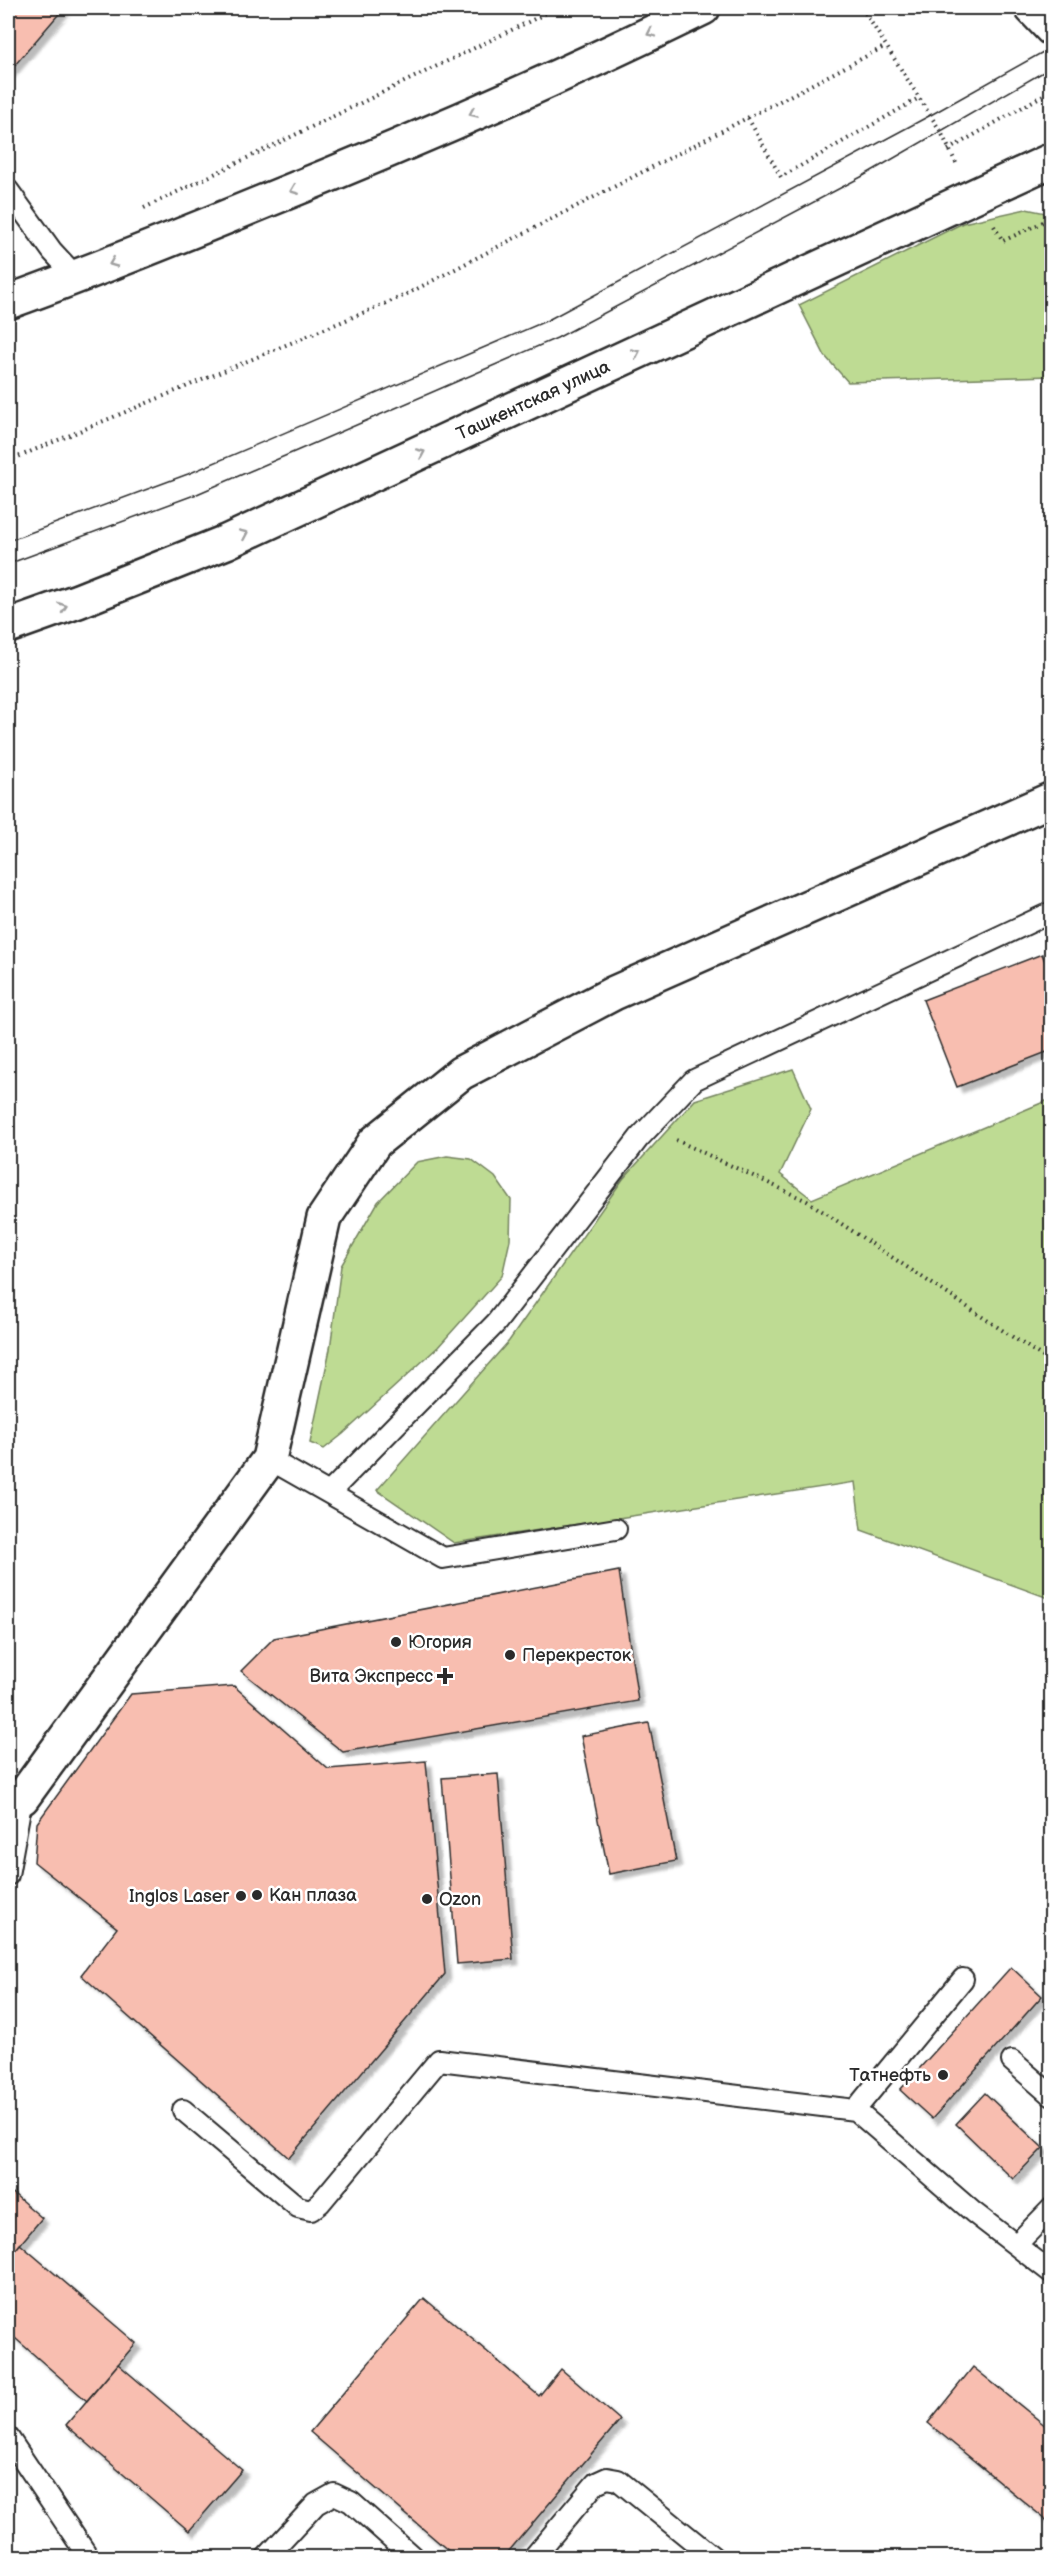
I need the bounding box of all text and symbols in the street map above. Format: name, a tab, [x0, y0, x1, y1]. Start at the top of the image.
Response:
one-way arrow	[646, 26, 657, 38]
one-way arrow	[468, 106, 479, 118]
one-way arrow	[289, 183, 300, 195]
one-way arrow	[108, 256, 119, 268]
one-way arrow	[630, 349, 641, 361]
street label: Ташкентская улица	[453, 356, 614, 445]
one-way arrow	[415, 448, 426, 460]
one-way arrow	[237, 529, 248, 541]
one-way arrow	[57, 601, 68, 614]
place label: Югория	[408, 1632, 472, 1653]
marker: Югория	[389, 1635, 403, 1649]
place label: Перекресток	[522, 1645, 632, 1666]
marker: Перекресток	[503, 1648, 517, 1662]
place label: Вита Экспресс	[309, 1666, 433, 1687]
marker: Вита Экспресс	[438, 1669, 452, 1683]
place label: Кан плаза	[269, 1885, 357, 1906]
place label: Inglos Laser	[129, 1886, 229, 1907]
marker: Кан плаза	[250, 1888, 264, 1902]
marker: Inglos Laser	[234, 1889, 248, 1903]
place label: Ozon	[439, 1889, 481, 1910]
marker: Ozon	[420, 1892, 434, 1906]
place label: Татнефть	[849, 2065, 931, 2086]
marker: Татнефть	[936, 2068, 950, 2082]

